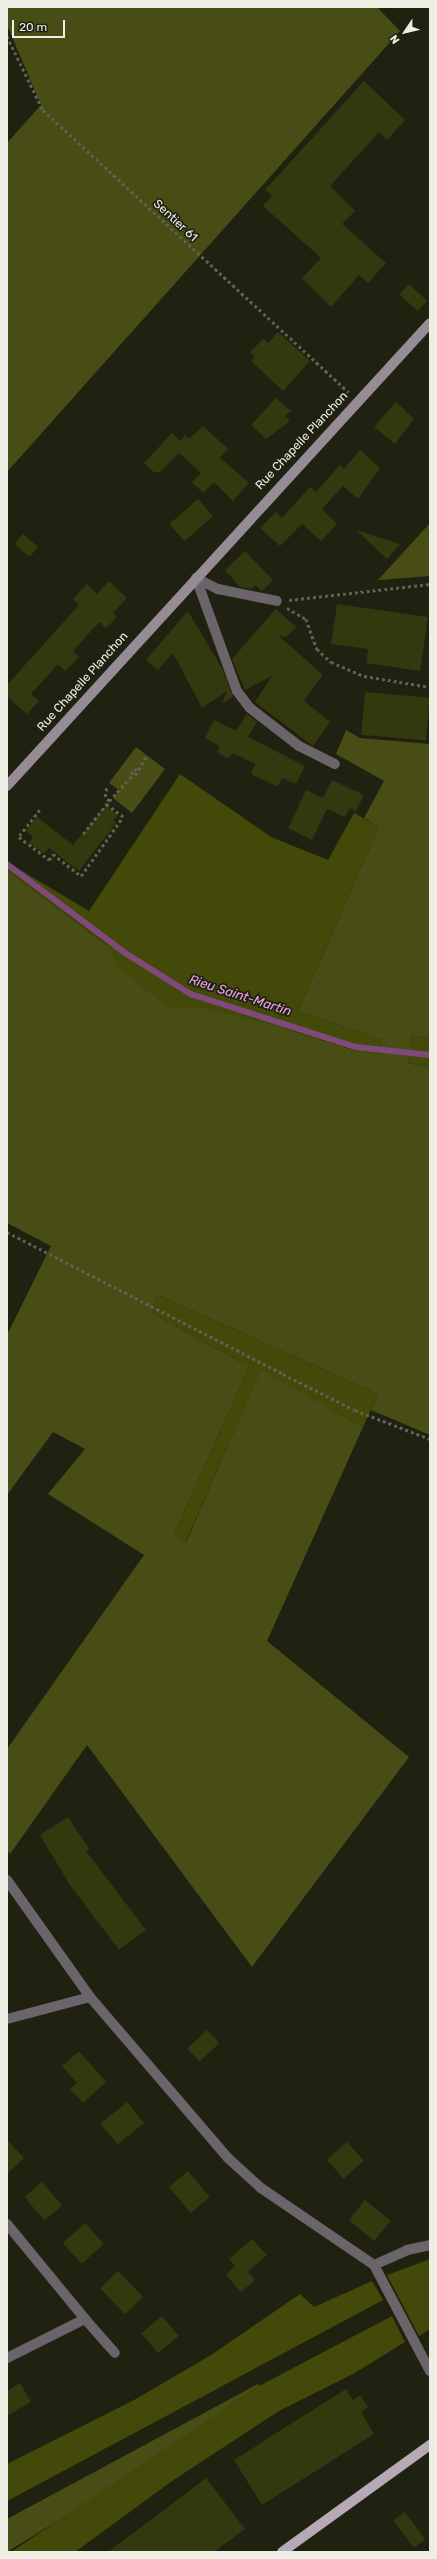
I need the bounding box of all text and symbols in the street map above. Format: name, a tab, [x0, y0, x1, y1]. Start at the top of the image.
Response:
scale bar	[14, 12, 67, 38]
north arrow	[385, 12, 425, 52]
text: 20 m	[19, 20, 47, 34]
text: N	[387, 32, 402, 46]
street label: Sentier 61	[150, 197, 200, 245]
street label: Rue Chapelle Planchon	[253, 389, 351, 493]
street label: Rue Chapelle Planchon	[35, 629, 131, 735]
water label: Rieu Saint-Martin	[187, 972, 293, 1020]

